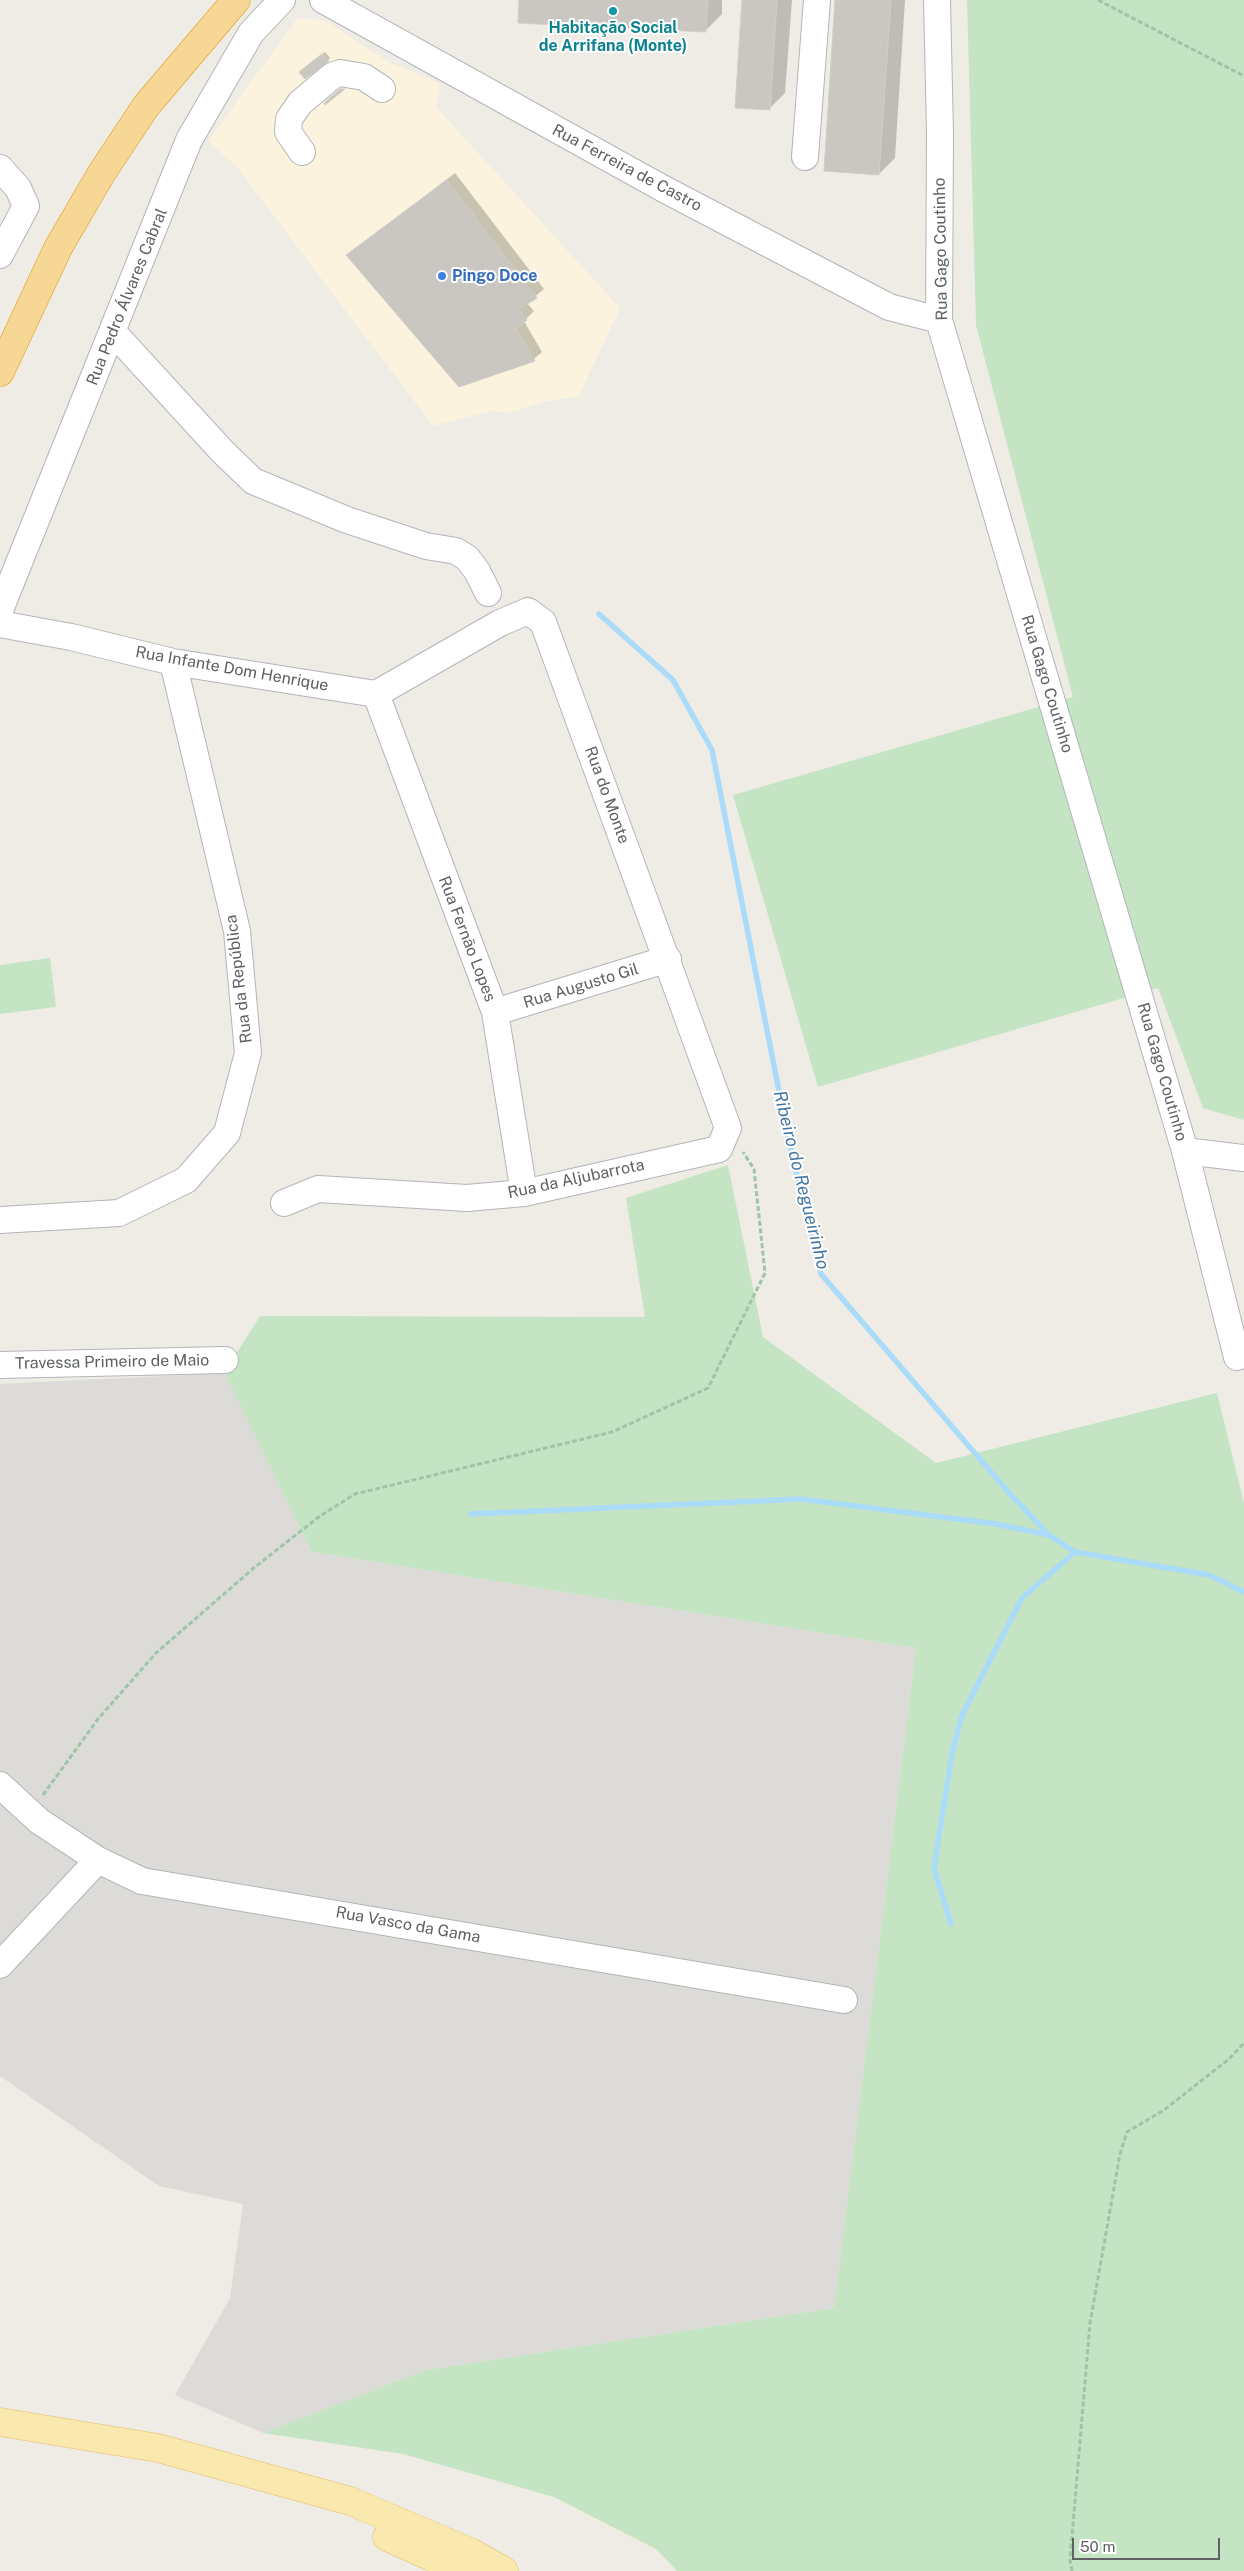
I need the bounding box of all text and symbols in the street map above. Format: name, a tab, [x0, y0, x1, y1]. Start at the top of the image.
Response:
marker: Habitação Social de Arrifana (Monte)	[607, 5, 619, 17]
place label: Habitação Social de Arrifana (Monte)	[539, 18, 687, 56]
street label: Rua Ferreira de Castro	[549, 120, 705, 216]
street label: Rua Gago Coutinho	[930, 177, 952, 321]
street label: Rua Pedro Álvares Cabral	[83, 206, 171, 388]
place label: Pingo Doce	[452, 266, 538, 286]
marker: Pingo Doce	[436, 270, 448, 282]
street label: Rua Gago Coutinho	[1017, 613, 1077, 755]
street label: Rua Infante Dom Henrique	[134, 643, 330, 695]
street label: Rua do Monte	[580, 744, 634, 846]
street label: Rua Fernão Lopes	[434, 874, 500, 1004]
street label: Rua da República	[222, 914, 256, 1044]
street label: Rua Augusto Gil	[521, 959, 641, 1013]
street label: Rua Gago Coutinho	[1133, 1001, 1191, 1143]
water label: Ribeiro do Regueirinho	[768, 1088, 834, 1272]
street label: Rua da Aljubarrota	[506, 1155, 646, 1203]
street label: Travessa Primeiro de Maio	[15, 1351, 209, 1373]
street label: Rua Vasco da Gama	[334, 1903, 482, 1947]
scale bar	[1074, 2528, 1222, 2560]
text: 50 m	[1080, 2538, 1115, 2555]

